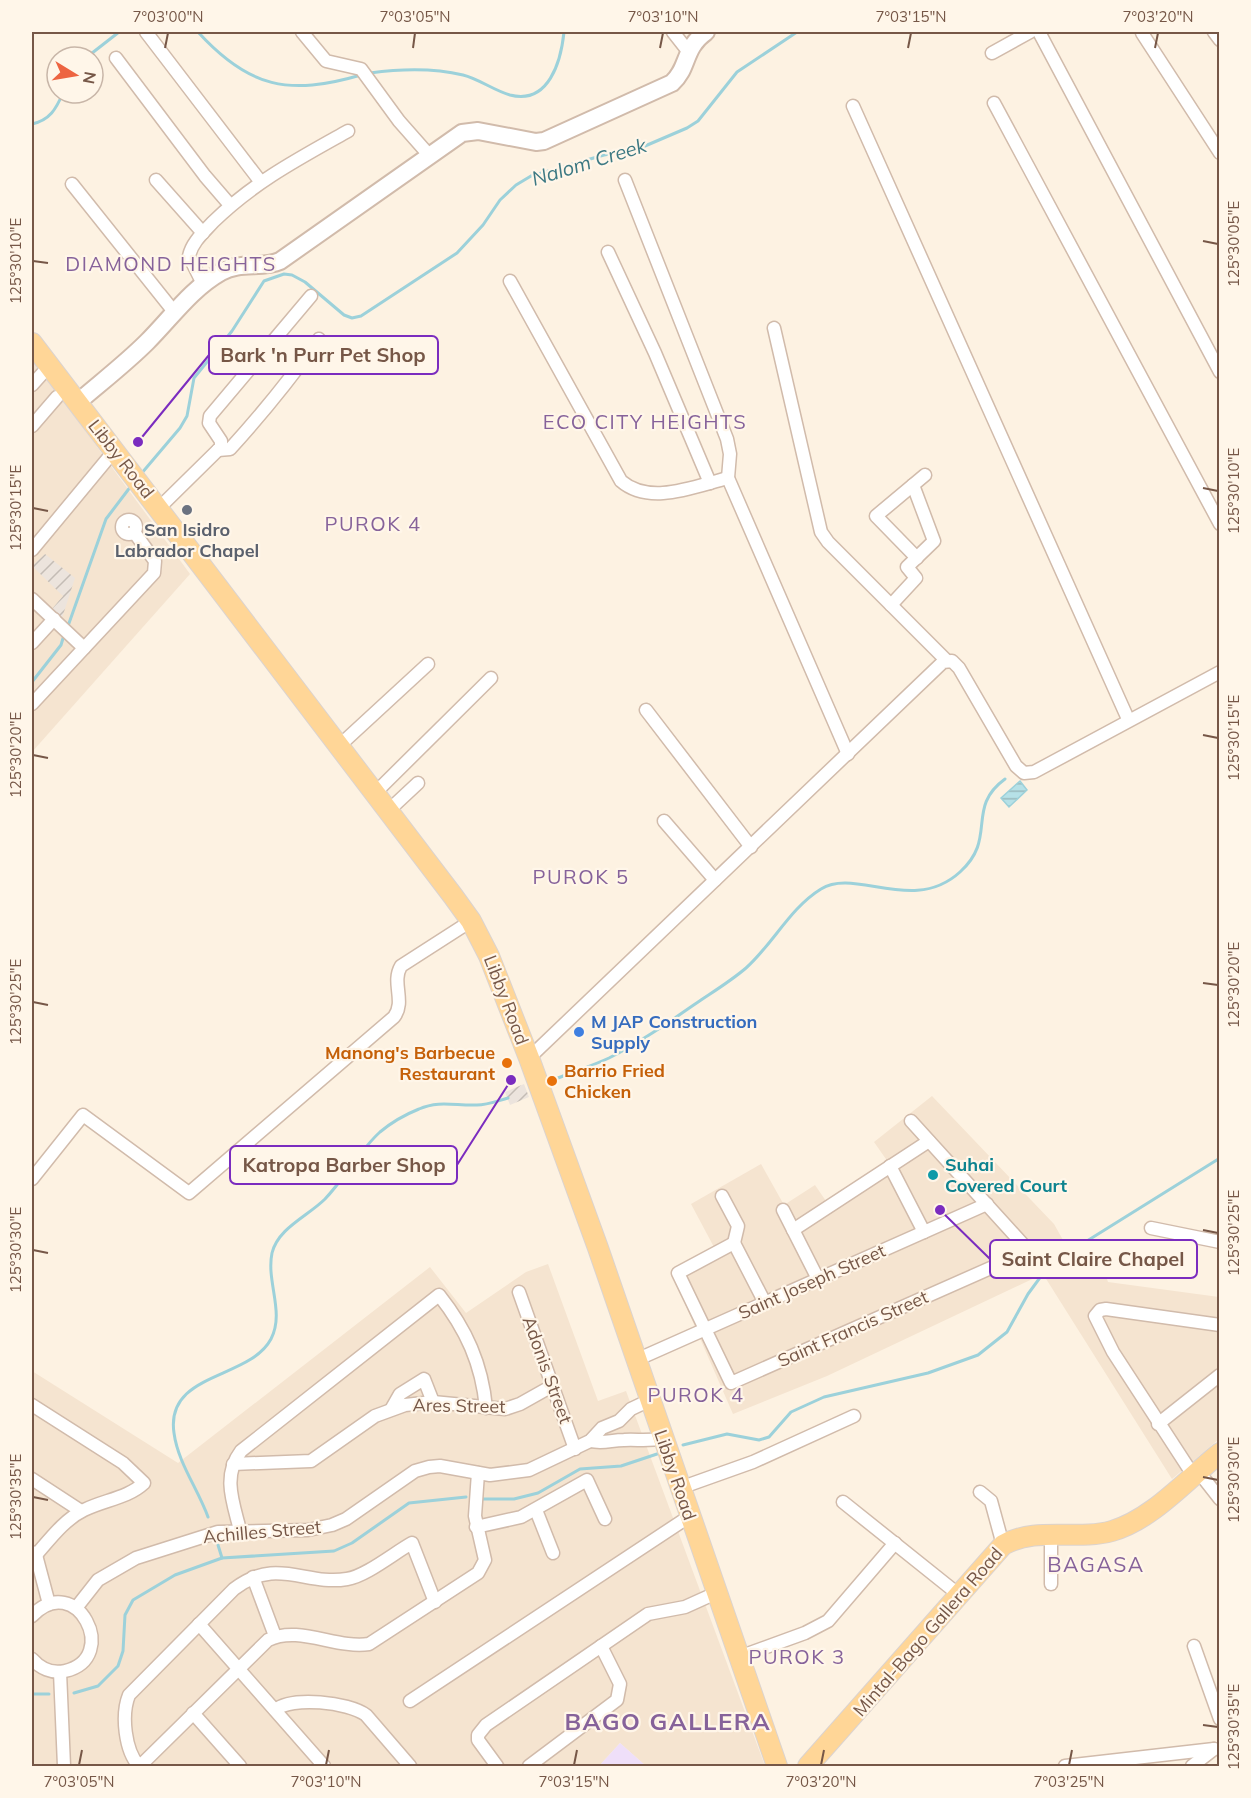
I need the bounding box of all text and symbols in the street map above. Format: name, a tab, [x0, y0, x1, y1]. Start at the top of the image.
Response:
text: 7°03'00"N	[133, 7, 203, 26]
text: 7°03'05"N	[380, 7, 450, 26]
text: 7°03'10"N	[628, 7, 698, 26]
text: 7°03'15"N	[876, 7, 946, 26]
text: 7°03'20"N	[1123, 7, 1193, 26]
north arrow	[45, 45, 105, 105]
text: N	[79, 70, 101, 86]
water label: Nalom Creek	[528, 132, 650, 191]
text: 125°30'05"E	[1224, 201, 1243, 287]
text: 125°30'10"E	[6, 218, 25, 304]
district label: DIAMOND HEIGHTS	[65, 251, 277, 276]
callout: Bark 'n Purr Pet Shop	[209, 336, 438, 374]
text: Bark 'n Purr Pet Shop	[220, 342, 426, 367]
district label: ECO CITY HEIGHTS	[543, 409, 747, 434]
street label: Libby Road	[83, 415, 159, 503]
text: 125°30'10"E	[1224, 448, 1243, 534]
text: 125°30'15"E	[6, 465, 25, 551]
marker: San Isidro Labrador Chapel	[180, 503, 194, 517]
district label: PUROK 4	[324, 511, 422, 536]
place label: San Isidro Labrador Chapel	[115, 518, 259, 562]
text: 125°30'15"E	[1224, 695, 1243, 781]
text: 125°30'20"E	[6, 712, 25, 798]
district label: PUROK 5	[532, 864, 630, 889]
text: 125°30'20"E	[1224, 942, 1243, 1028]
street label: Libby Road	[479, 952, 534, 1048]
text: 125°30'25"E	[6, 959, 25, 1045]
place label: M JAP Construction Supply	[591, 1010, 757, 1054]
marker: M JAP Construction Supply	[572, 1025, 586, 1039]
place label: Manong's Barbecue Restaurant	[325, 1041, 495, 1085]
marker: Manong's Barbecue Restaurant	[500, 1056, 514, 1070]
place label: Barrio Fried Chicken	[564, 1059, 665, 1103]
marker: Barrio Fried Chicken	[545, 1074, 559, 1088]
callout: Katropa Barber Shop	[230, 1146, 457, 1184]
text: Katropa Barber Shop	[242, 1152, 446, 1177]
place label: Suhai Covered Court	[945, 1153, 1067, 1197]
marker: Suhai Covered Court	[926, 1168, 940, 1182]
text: 125°30'25"E	[1224, 1190, 1243, 1276]
text: 125°30'30"E	[6, 1207, 25, 1293]
street label: Saint Joseph Street	[735, 1239, 889, 1324]
callout: Saint Claire Chapel	[990, 1240, 1197, 1278]
text: Saint Claire Chapel	[1001, 1246, 1185, 1271]
street label: Saint Francis Street	[774, 1285, 932, 1372]
street label: Adonis Street	[517, 1313, 578, 1427]
district label: PUROK 4	[647, 1382, 745, 1407]
street label: Ares Street	[412, 1393, 506, 1418]
street label: Libby Road	[649, 1427, 702, 1523]
text: 125°30'30"E	[1224, 1437, 1243, 1523]
text: 125°30'35"E	[6, 1454, 25, 1540]
street label: Achilles Street	[202, 1515, 322, 1548]
street label: Mintal-Bago Gallera Road	[848, 1542, 1007, 1721]
district label: BAGASA	[1047, 1551, 1145, 1577]
district label: PUROK 3	[748, 1644, 846, 1669]
text: 125°30'35"E	[1224, 1684, 1243, 1770]
district label: BAGO GALLERA	[565, 1706, 771, 1736]
text: 7°03'05"N	[44, 1772, 114, 1791]
text: 7°03'10"N	[291, 1772, 361, 1791]
text: 7°03'15"N	[539, 1772, 609, 1791]
text: 7°03'20"N	[786, 1772, 856, 1791]
text: 7°03'25"N	[1034, 1772, 1104, 1791]

